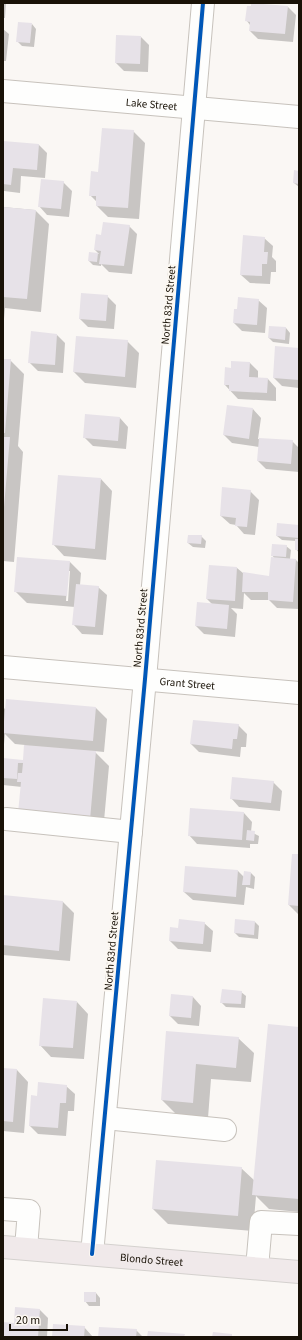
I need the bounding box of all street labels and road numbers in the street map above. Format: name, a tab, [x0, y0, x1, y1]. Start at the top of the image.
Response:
street label: Lake Street	[125, 95, 178, 114]
street label: North 83rd Street	[158, 265, 179, 345]
street label: North 83rd Street	[130, 588, 151, 668]
street label: Grant Street	[159, 674, 216, 694]
street label: North 83rd Street	[101, 911, 122, 991]
street label: Blondo Street	[119, 1250, 184, 1270]

